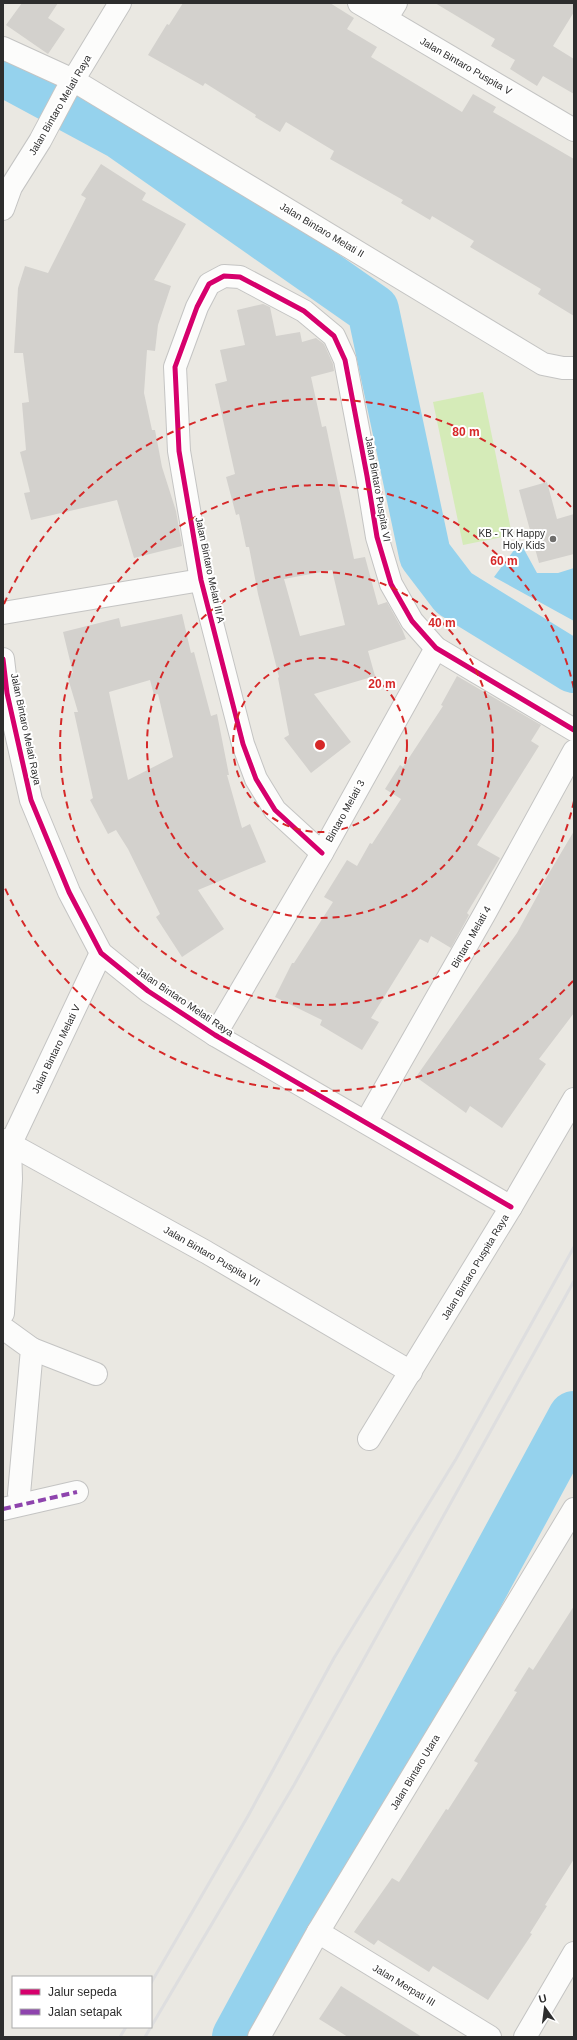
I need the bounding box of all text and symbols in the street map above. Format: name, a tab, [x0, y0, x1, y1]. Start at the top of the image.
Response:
street label: Jalan Bintaro Puspita V	[418, 35, 514, 97]
street label: Jalan Bintaro Melati Raya	[27, 53, 93, 157]
street label: Jalan Bintaro Melati II	[278, 201, 366, 259]
text: 80 m	[452, 425, 480, 439]
street label: Jalan Bintaro Puspita VI	[363, 435, 393, 543]
street label: Jalan Bintaro Melati III A	[193, 516, 227, 624]
place label: KB - TK Happy Holy Kids	[478, 528, 545, 551]
marker: KB - TK Happy Holy Kids	[548, 534, 558, 544]
text: 60 m	[490, 554, 518, 568]
text: 40 m	[428, 616, 456, 630]
street label: Jalan Bintaro Melati Raya	[9, 672, 43, 786]
text: 20 m	[368, 677, 396, 691]
centre of rings	[313, 738, 327, 752]
street label: Bintaro Melati 3	[323, 778, 367, 844]
street label: Bintaro Melati 4	[449, 904, 493, 970]
street label: Jalan Bintaro Melati Raya	[135, 966, 236, 1039]
street label: Jalan Bintaro Melati V	[30, 1003, 82, 1095]
street label: Jalan Bintaro Puspita Raya	[439, 1212, 511, 1322]
street label: Jalan Bintaro Puspita VII	[162, 1224, 262, 1288]
street label: Jalan Bintaro Utara	[388, 1732, 442, 1812]
street label: Jalan Merpati III	[371, 1962, 437, 2008]
legend	[12, 1976, 152, 2028]
text: Jalur sepeda	[48, 1985, 117, 1999]
north arrow	[525, 1988, 565, 2028]
text: U	[537, 1992, 548, 2005]
text: Jalan setapak	[48, 2005, 123, 2019]

